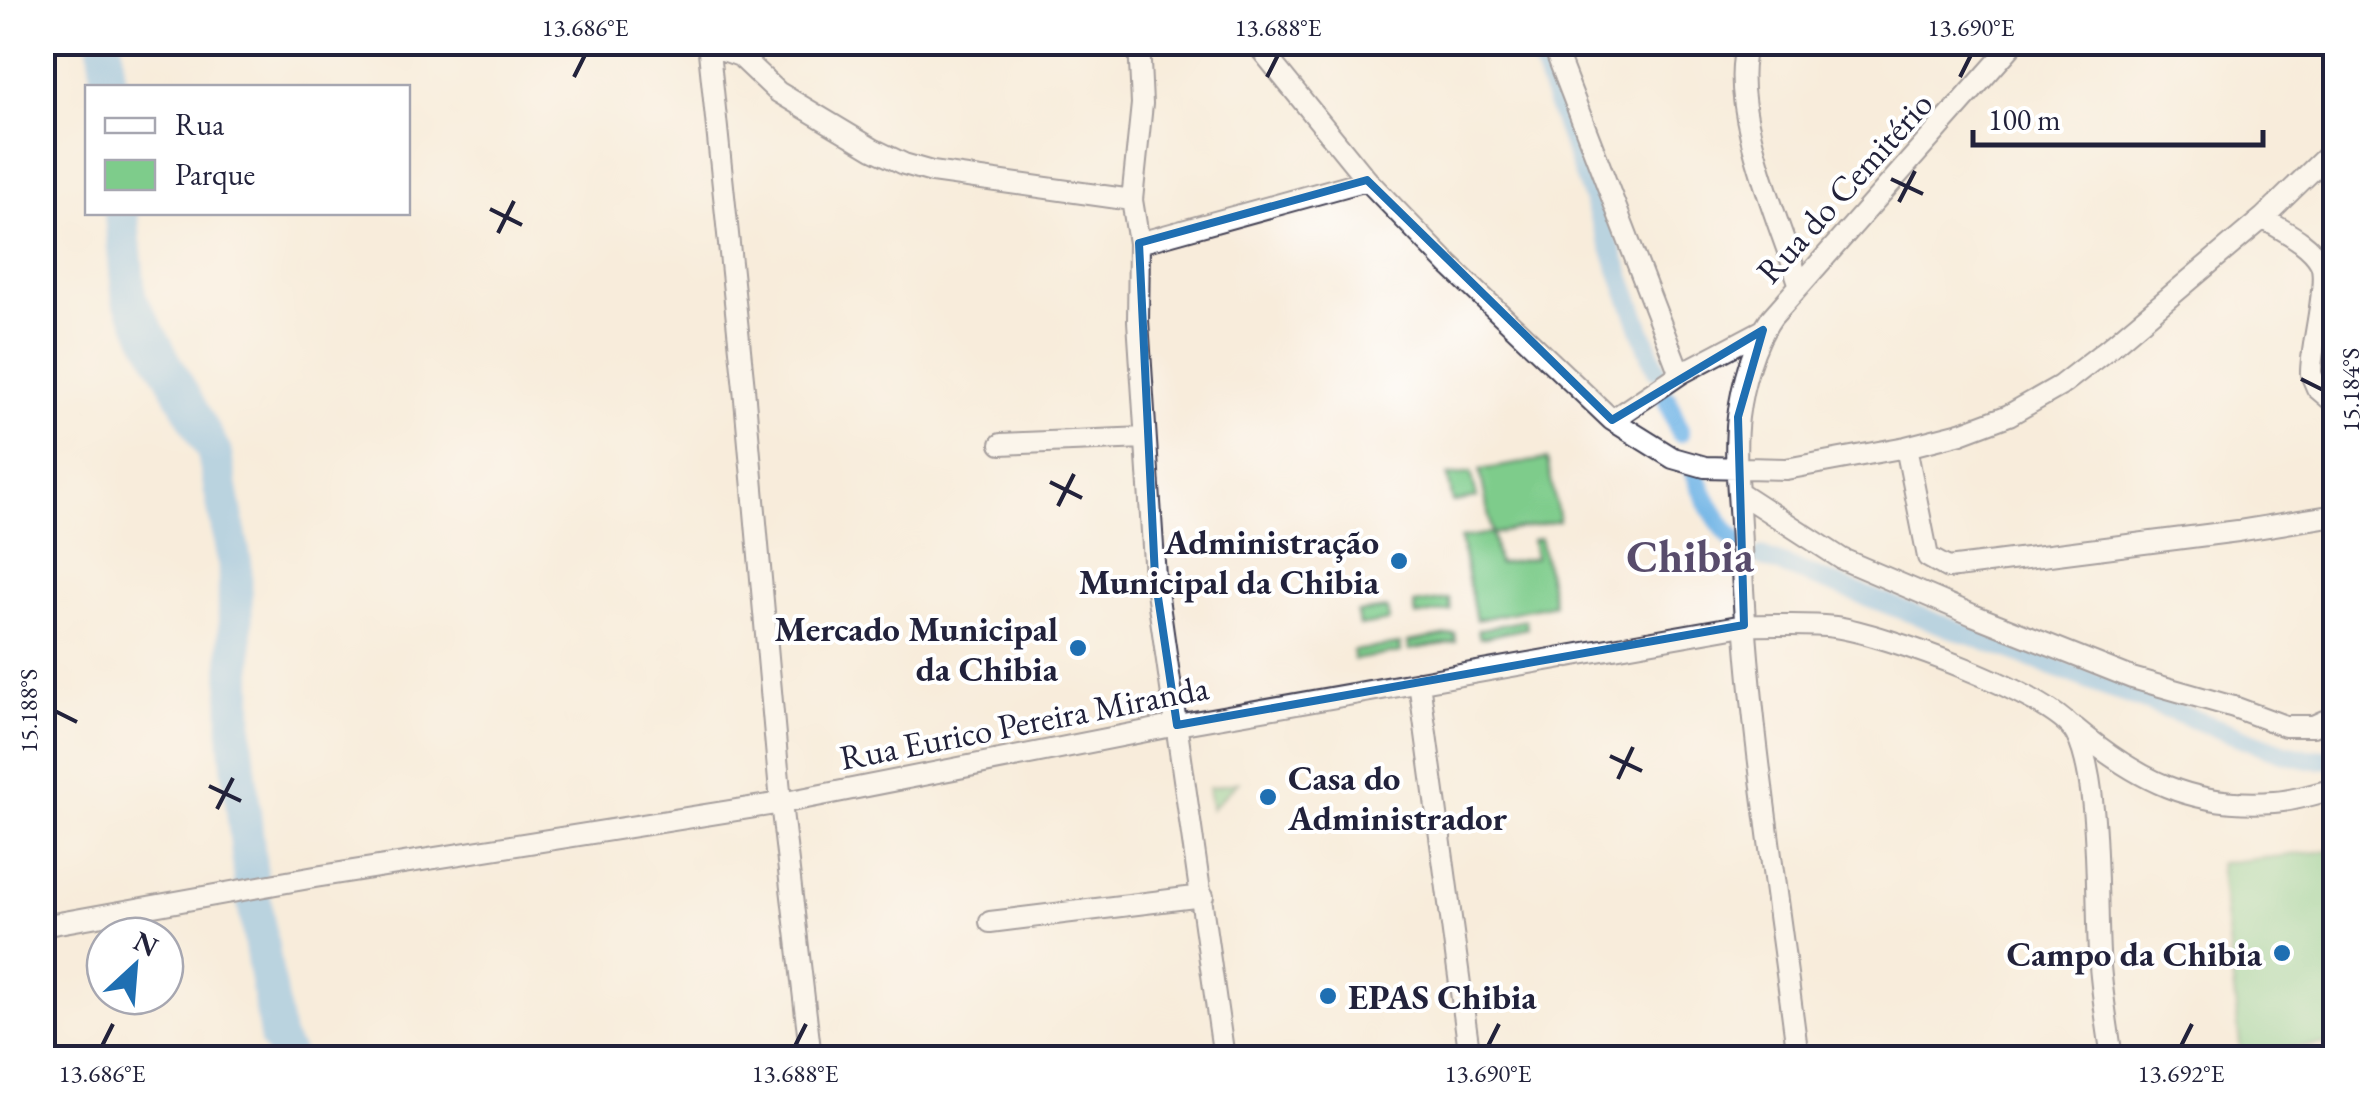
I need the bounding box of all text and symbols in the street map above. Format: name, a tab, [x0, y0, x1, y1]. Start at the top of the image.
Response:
text: 13.686°E	[541, 11, 629, 43]
text: 13.688°E	[1234, 11, 1322, 43]
text: 13.690°E	[1927, 11, 2015, 43]
street label: Rua do Cemitério	[1746, 82, 1942, 292]
legend	[85, 85, 410, 215]
scale bar	[1973, 85, 2263, 147]
text: 100 m	[1988, 100, 2061, 139]
text: Rua	[175, 105, 224, 144]
text: Parque	[175, 155, 255, 194]
text: 15.184°S	[2334, 348, 2366, 432]
place label: Administração Municipal da Chibia	[1079, 519, 1380, 604]
district label: Chibia	[1626, 527, 1754, 585]
marker: Administração Municipal da Chibia	[1388, 550, 1410, 572]
place label: Mercado Municipal da Chibia	[774, 606, 1059, 691]
marker: Mercado Municipal da Chibia	[1067, 637, 1089, 659]
street label: Rua Eurico Pereira Miranda	[836, 664, 1212, 780]
text: 15.188°S	[12, 669, 44, 753]
place label: Casa do Administrador	[1287, 755, 1508, 840]
marker: Casa do Administrador	[1257, 786, 1279, 808]
north arrow	[85, 916, 185, 1016]
text: N	[128, 922, 164, 965]
place label: Campo da Chibia	[2007, 931, 2263, 976]
marker: Campo da Chibia	[2271, 942, 2293, 964]
place label: EPAS Chibia	[1348, 974, 1537, 1019]
marker: EPAS Chibia	[1317, 985, 1339, 1007]
text: 13.686°E	[58, 1057, 146, 1089]
text: 13.688°E	[751, 1057, 839, 1089]
text: 13.690°E	[1444, 1057, 1532, 1089]
text: 13.692°E	[2137, 1057, 2225, 1089]

